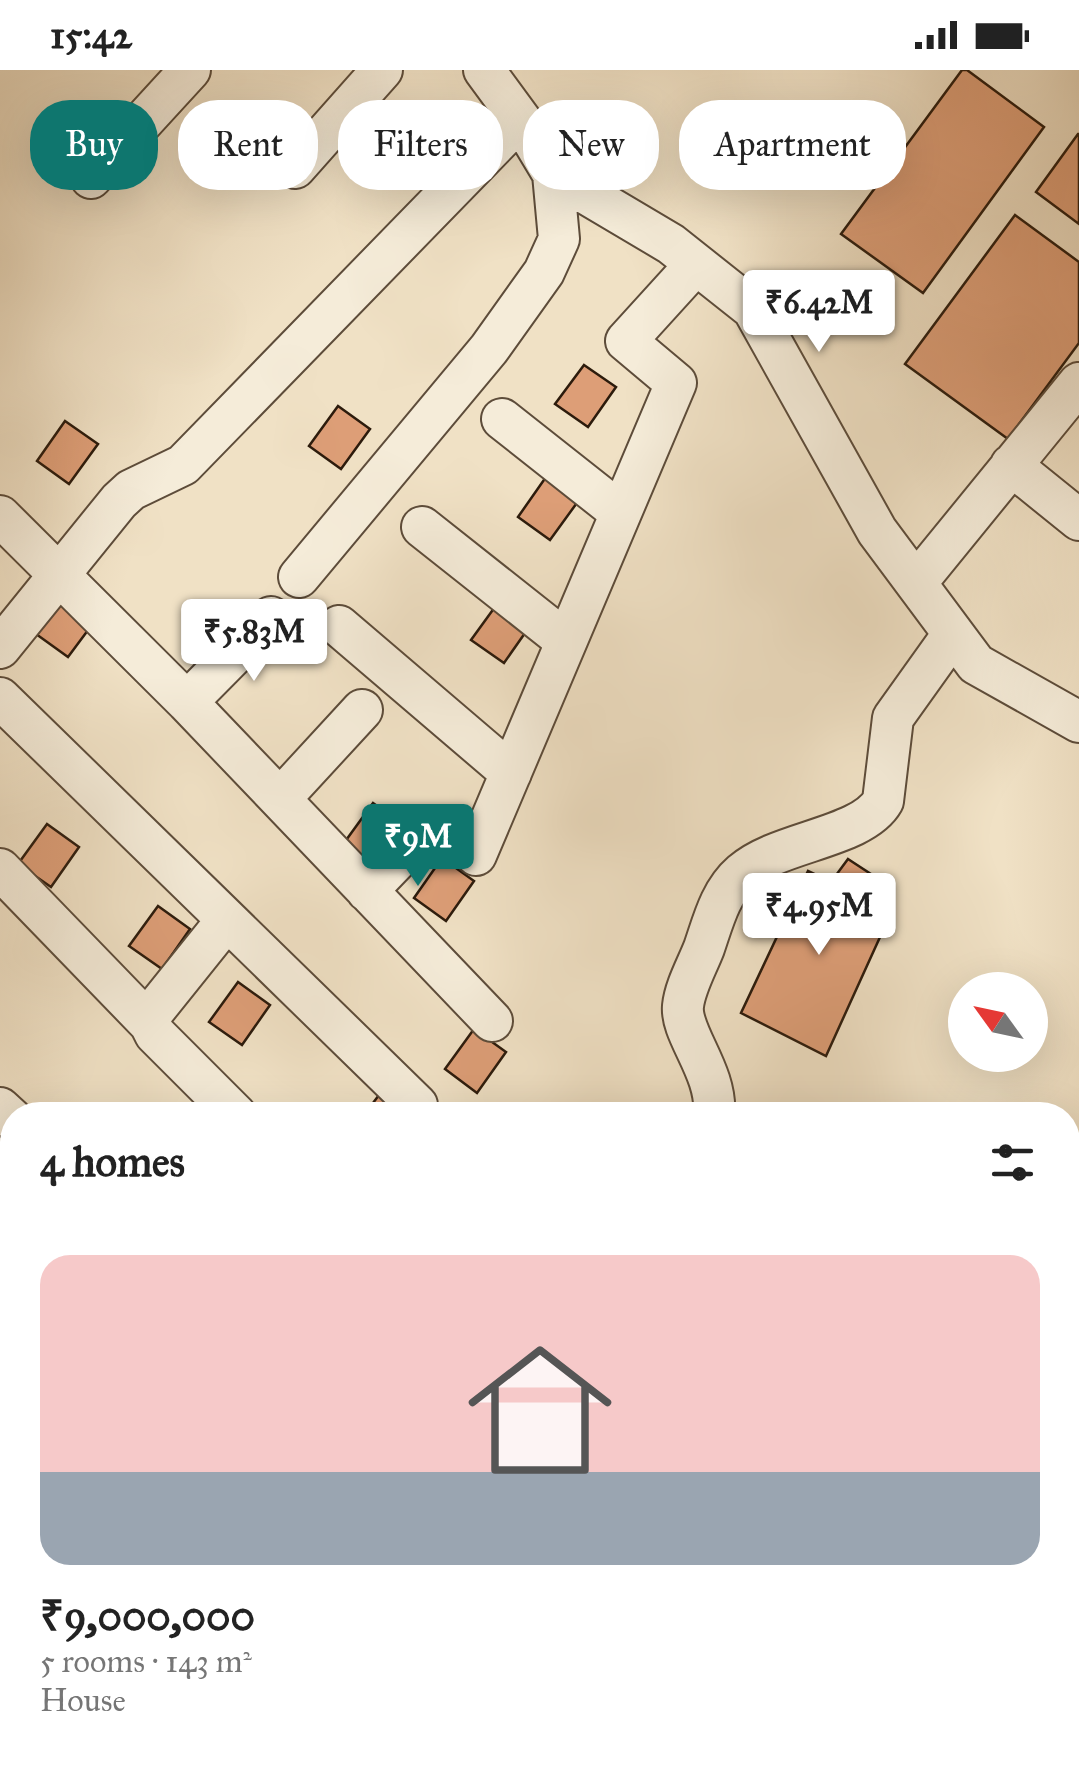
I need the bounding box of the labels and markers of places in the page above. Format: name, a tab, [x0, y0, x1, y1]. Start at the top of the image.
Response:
pin: ₹6.42M	[738, 270, 900, 355]
pin: ₹5.83M	[173, 599, 335, 684]
pin: ₹9M	[370, 804, 466, 889]
pin: ₹4.95M	[738, 873, 900, 958]

